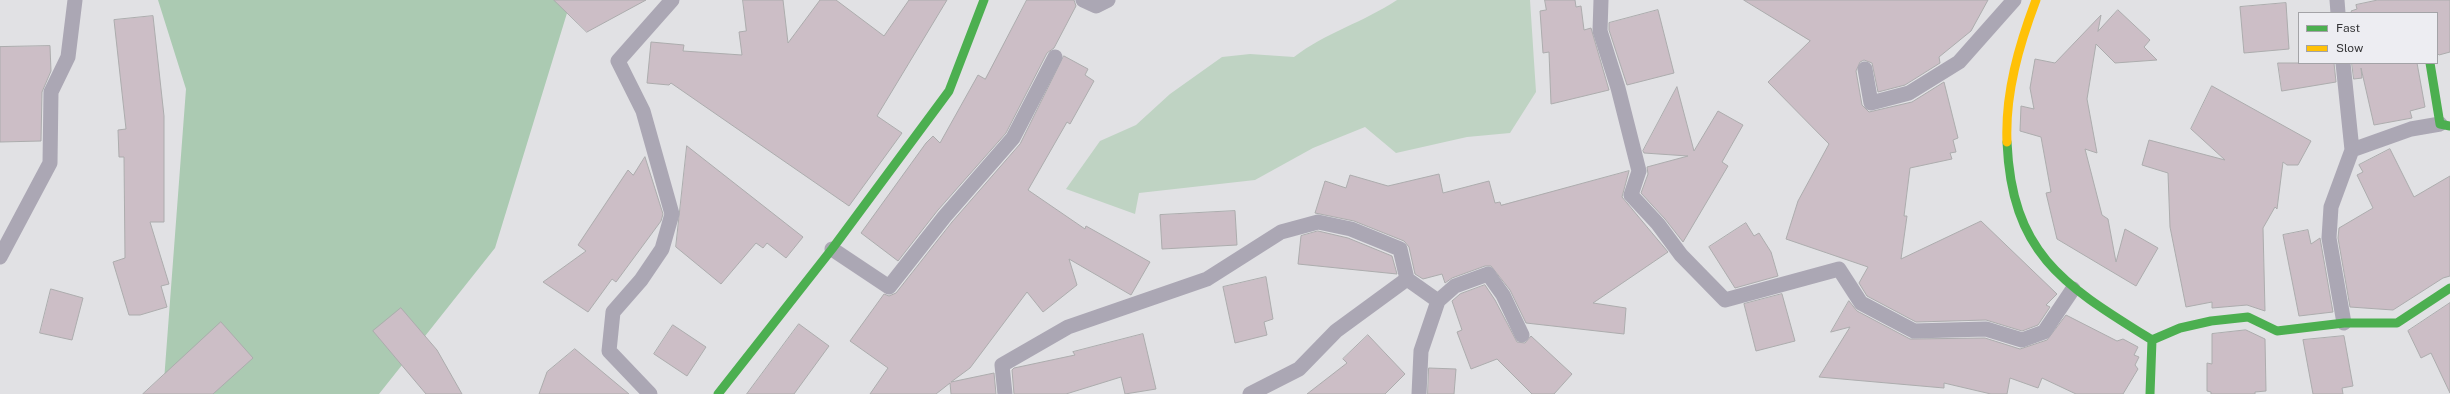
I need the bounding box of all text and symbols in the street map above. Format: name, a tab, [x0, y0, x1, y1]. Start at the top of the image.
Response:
legend	[2298, 12, 2438, 64]
text: Fast	[2336, 21, 2360, 35]
text: Slow	[2336, 41, 2363, 55]

